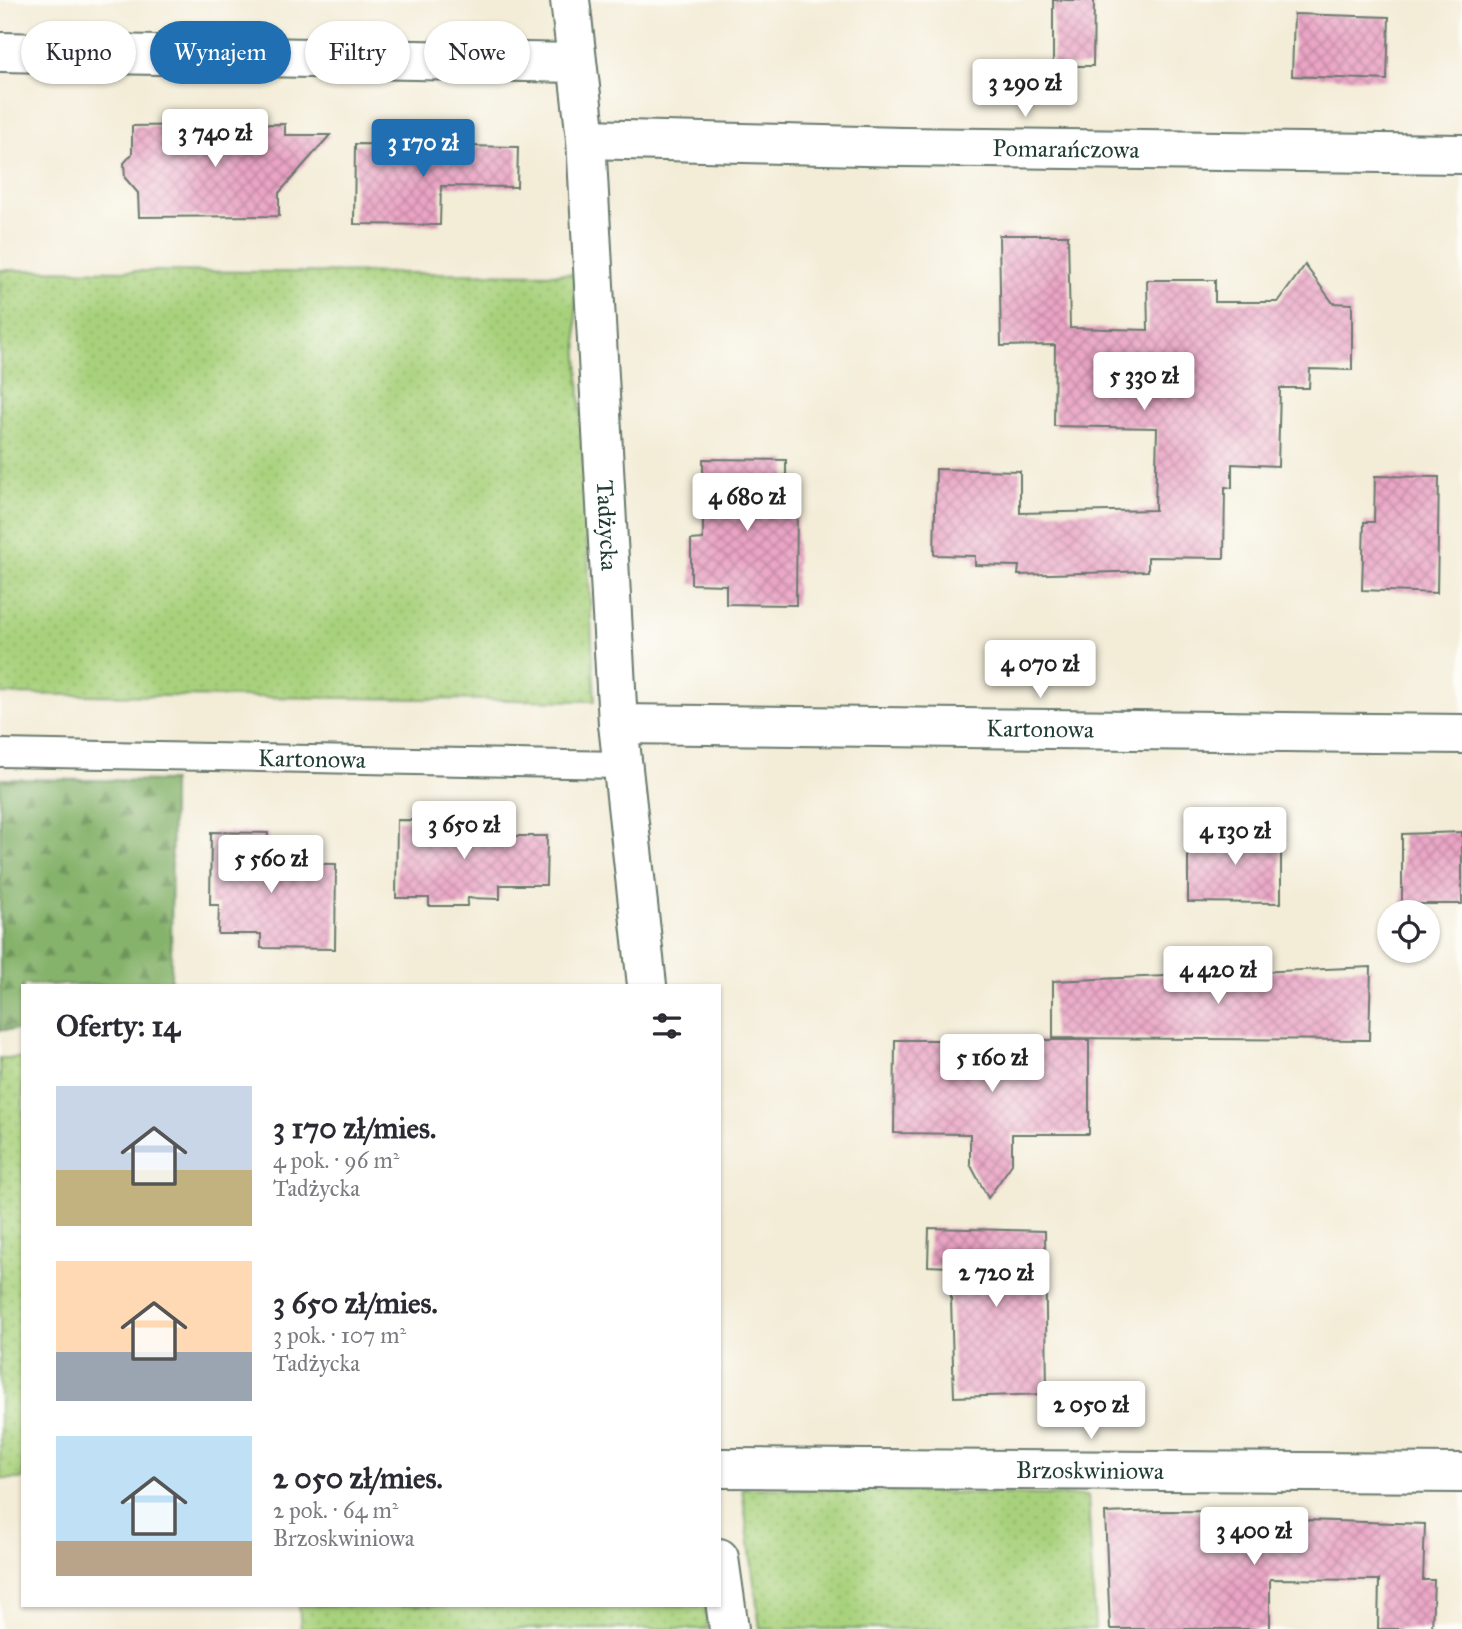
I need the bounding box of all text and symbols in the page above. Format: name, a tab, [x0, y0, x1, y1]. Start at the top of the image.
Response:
chip: Kupno	[21, 21, 136, 84]
chip: Wynajem	[150, 21, 291, 84]
chip: Filtry	[305, 21, 410, 84]
chip: Nowe	[424, 21, 530, 84]
pin: 3 290 zł	[953, 60, 1097, 119]
text: 3 290 zł	[988, 68, 1062, 96]
pin: 3 740 zł	[143, 110, 287, 169]
text: 3 740 zł	[178, 118, 252, 146]
pin: 3 170 zł	[351, 120, 495, 179]
text: 3 170 zł	[388, 128, 458, 156]
street label: Pomarańczowa	[992, 133, 1140, 165]
pin: 5 330 zł	[1072, 352, 1216, 412]
text: 5 330 zł	[1109, 361, 1179, 389]
pin: 4 680 zł	[675, 474, 819, 533]
street label: Tadżycka	[590, 479, 625, 572]
text: 4 680 zł	[709, 482, 786, 510]
pin: 4 070 zł	[968, 640, 1112, 700]
text: 4 070 zł	[1001, 649, 1079, 677]
street label: Kartonowa	[986, 713, 1095, 745]
street label: Kartonowa	[258, 743, 367, 775]
pin: 3 650 zł	[392, 802, 536, 861]
pin: 4 130 zł	[1163, 808, 1307, 867]
text: 3 650 zł	[428, 810, 500, 838]
text: 4 130 zł	[1199, 816, 1271, 844]
pin: 5 560 zł	[199, 836, 343, 895]
text: 5 560 zł	[234, 844, 308, 872]
map controls	[1377, 900, 1440, 963]
button: locate	[1377, 900, 1440, 963]
pin: 4 420 zł	[1146, 946, 1290, 1006]
text: 4 420 zł	[1179, 955, 1257, 983]
icon: filters	[648, 1007, 686, 1045]
text: Oferty: 14	[56, 1008, 180, 1044]
pin: 5 160 zł	[920, 1034, 1064, 1094]
text: 5 160 zł	[956, 1043, 1028, 1071]
text: 3 170 zł/mies.	[273, 1110, 436, 1146]
icon: home	[112, 1114, 196, 1198]
text: 4 pok. · 96 m²	[273, 1146, 399, 1174]
text: Tadżycka	[273, 1174, 360, 1202]
pin: 2 720 zł	[924, 1250, 1068, 1309]
text: 2 720 zł	[958, 1258, 1034, 1286]
text: 3 650 zł/mies.	[273, 1285, 438, 1321]
icon: home	[112, 1289, 196, 1373]
text: 3 pok. · 107 m²	[273, 1321, 406, 1349]
text: Tadżycka	[273, 1349, 360, 1377]
pin: 2 050 zł	[1019, 1382, 1163, 1441]
text: 2 050 zł	[1053, 1390, 1129, 1418]
street label: Brzoskwiniowa	[1016, 1455, 1165, 1486]
text: 2 050 zł/mies.	[273, 1460, 443, 1496]
icon: home	[112, 1464, 196, 1548]
text: 2 pok. · 64 m²	[273, 1496, 398, 1524]
pin: 3 400 zł	[1182, 1508, 1326, 1567]
text: 3 400 zł	[1216, 1516, 1292, 1544]
text: Brzoskwiniowa	[273, 1524, 415, 1552]

